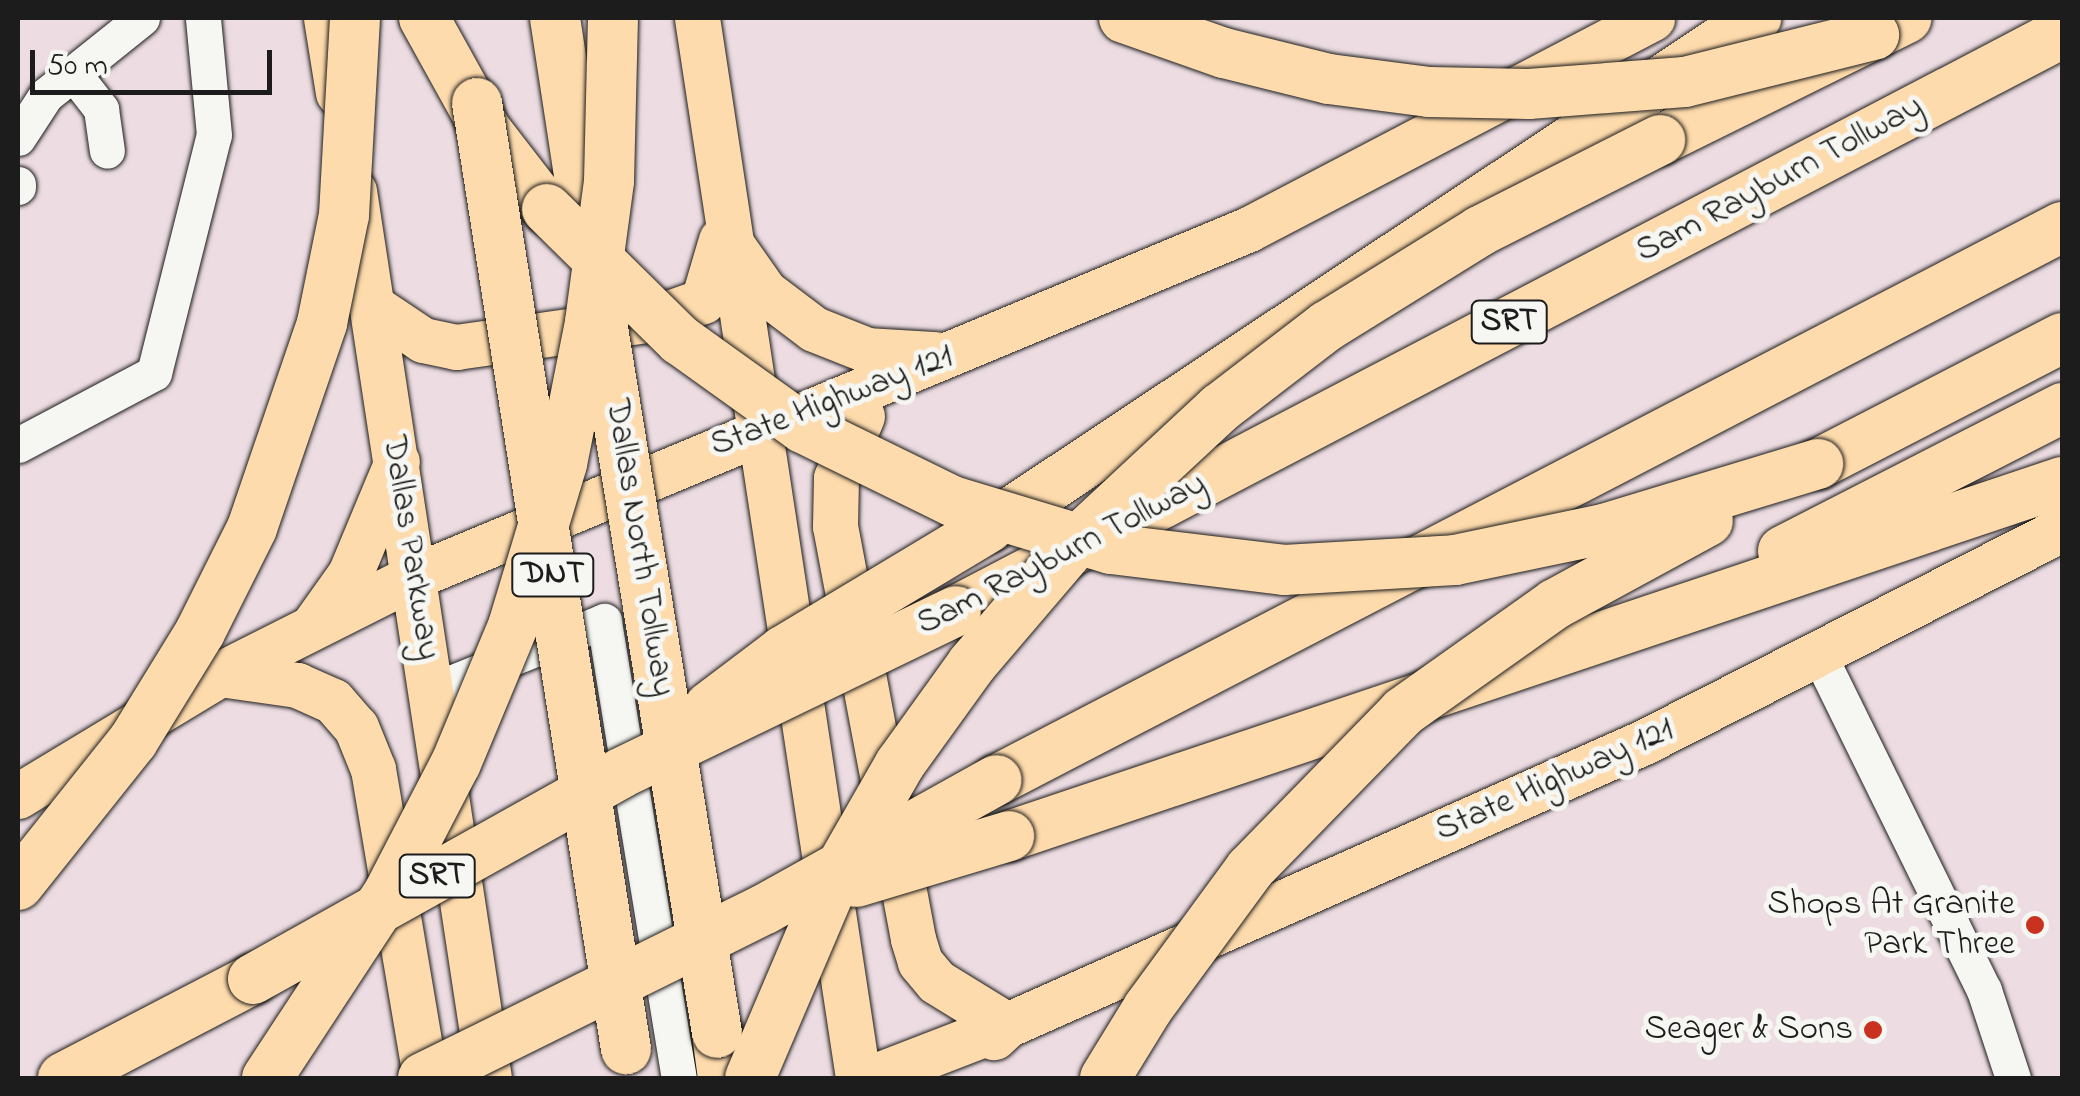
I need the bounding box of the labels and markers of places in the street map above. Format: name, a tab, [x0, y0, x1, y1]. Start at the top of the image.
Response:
place label: Shops At Granite Park Three	[1767, 884, 2015, 966]
marker: Shops At Granite Park Three	[2024, 914, 2046, 936]
place label: Seager & Sons	[1644, 1009, 1853, 1051]
marker: Seager & Sons	[1862, 1019, 1884, 1041]

